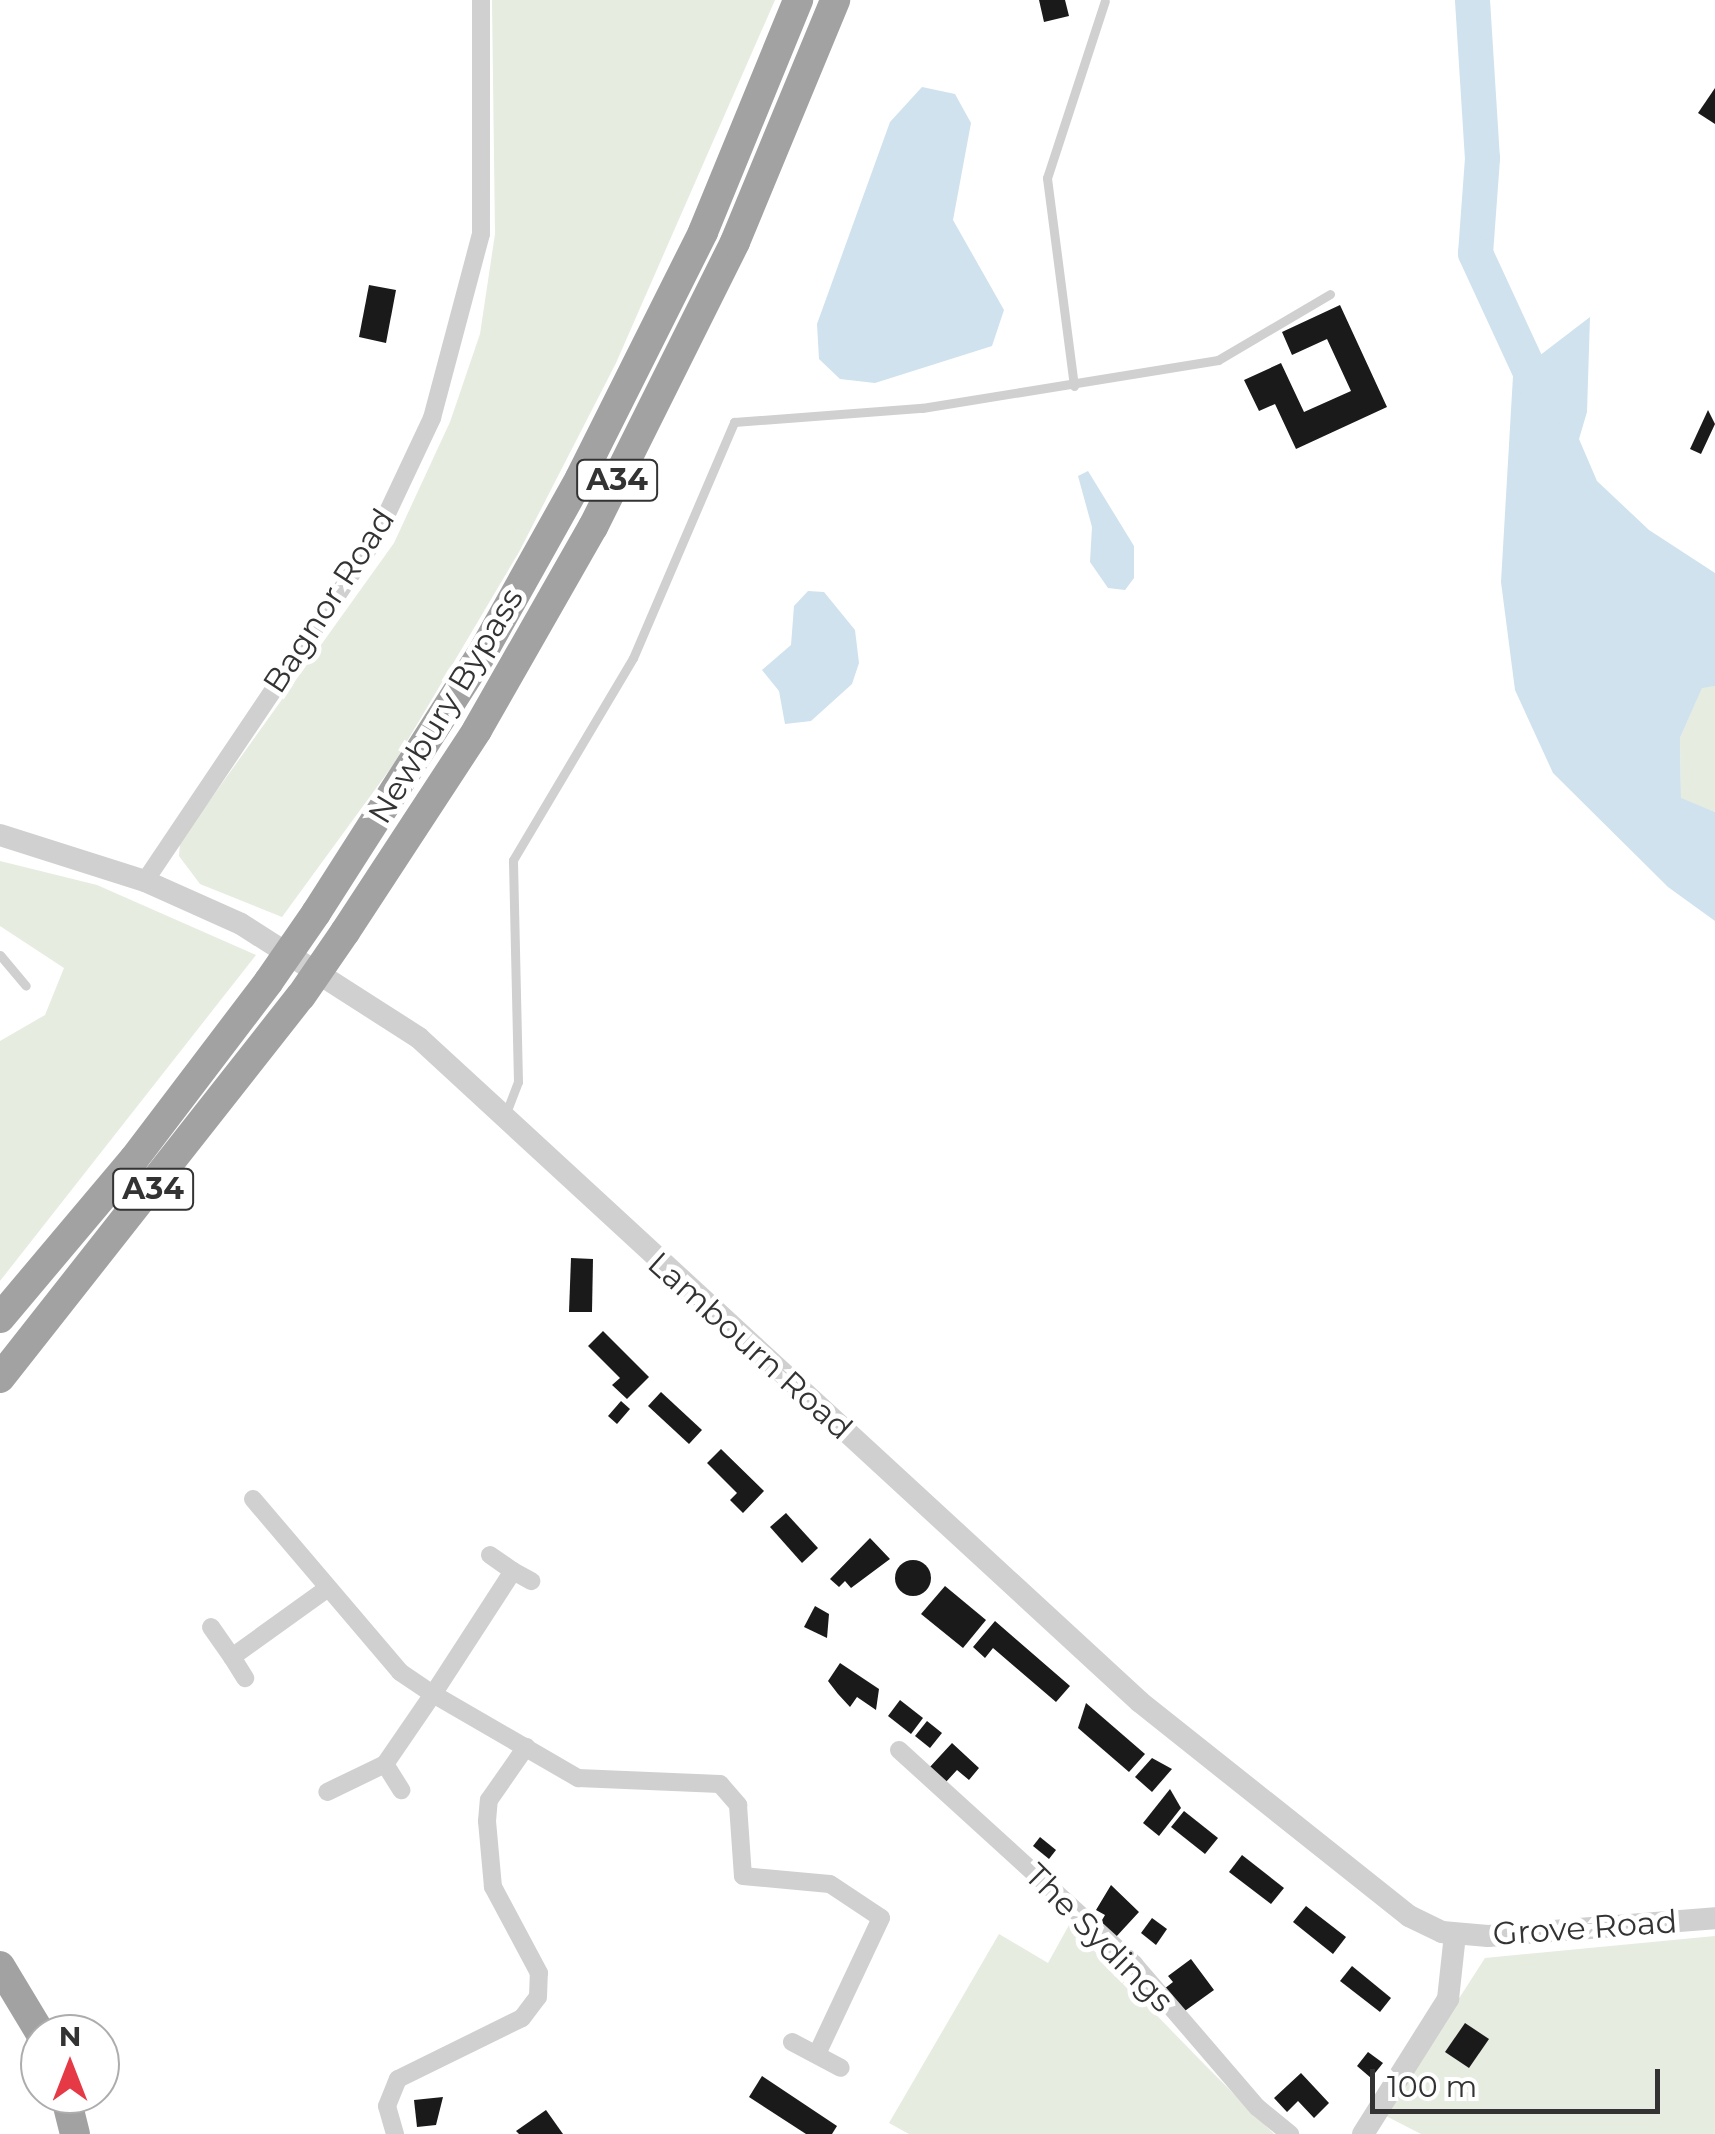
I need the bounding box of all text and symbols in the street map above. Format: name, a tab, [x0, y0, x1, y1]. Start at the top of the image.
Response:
road number: A34	[574, 455, 660, 505]
street label: Bagnor Road	[255, 502, 403, 700]
street label: Newbury Bypass	[361, 581, 531, 831]
road number: A34	[110, 1164, 196, 1214]
street label: Lambourn Road	[640, 1244, 860, 1448]
street label: The Sydings	[1017, 1856, 1181, 2020]
street label: Grove Road	[1491, 1902, 1679, 1954]
north arrow	[20, 2014, 120, 2114]
text: N	[59, 2019, 81, 2053]
scale bar	[1375, 2049, 1665, 2111]
text: 100 m	[1387, 2068, 1477, 2105]

